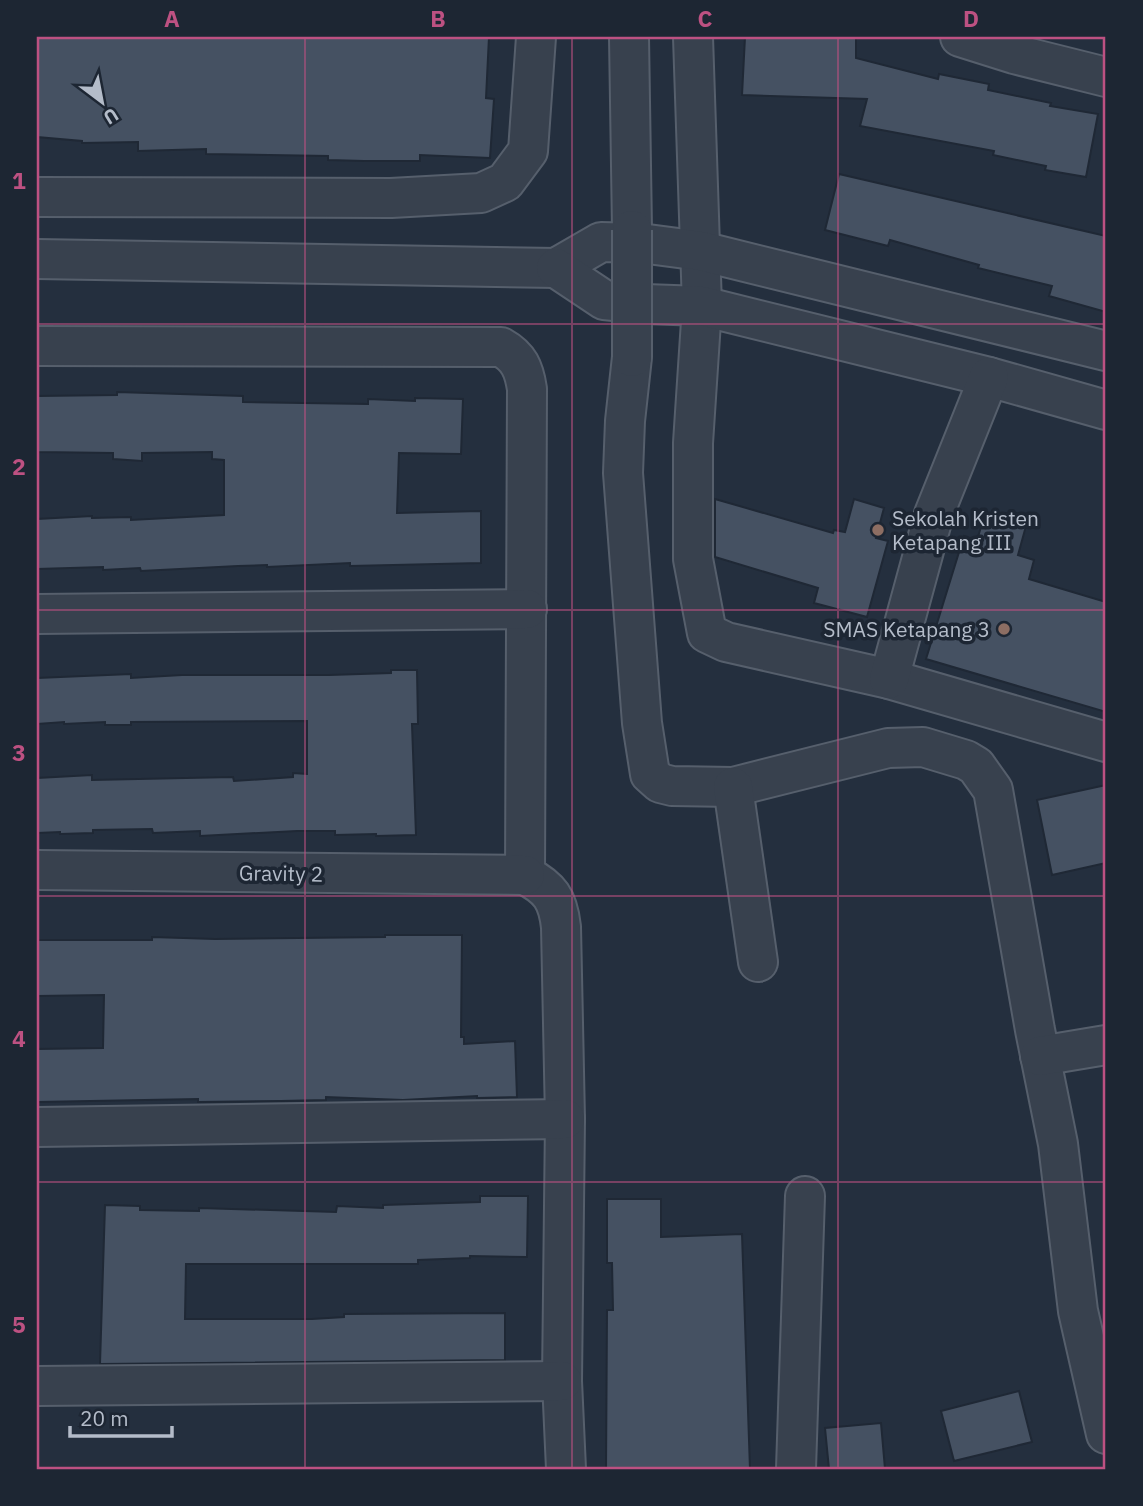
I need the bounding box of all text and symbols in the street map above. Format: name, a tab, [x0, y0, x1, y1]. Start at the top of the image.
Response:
text: A	[164, 3, 180, 33]
text: B	[430, 3, 446, 33]
text: C	[698, 3, 713, 33]
text: D	[963, 3, 979, 33]
north arrow	[66, 66, 136, 136]
text: U	[99, 103, 123, 130]
text: 1	[12, 165, 26, 195]
text: 2	[12, 451, 26, 481]
place label: Sekolah Kristen Ketapang III	[892, 504, 1039, 556]
marker: Sekolah Kristen Ketapang III	[870, 522, 886, 538]
place label: SMAS Ketapang 3	[823, 615, 990, 643]
marker: SMAS Ketapang 3	[996, 621, 1012, 637]
text: 3	[12, 737, 26, 767]
street label: Gravity 2	[239, 858, 323, 888]
text: 4	[12, 1023, 26, 1053]
text: 5	[12, 1309, 26, 1339]
scale bar	[70, 1394, 172, 1438]
text: 20 m	[80, 1404, 129, 1432]

